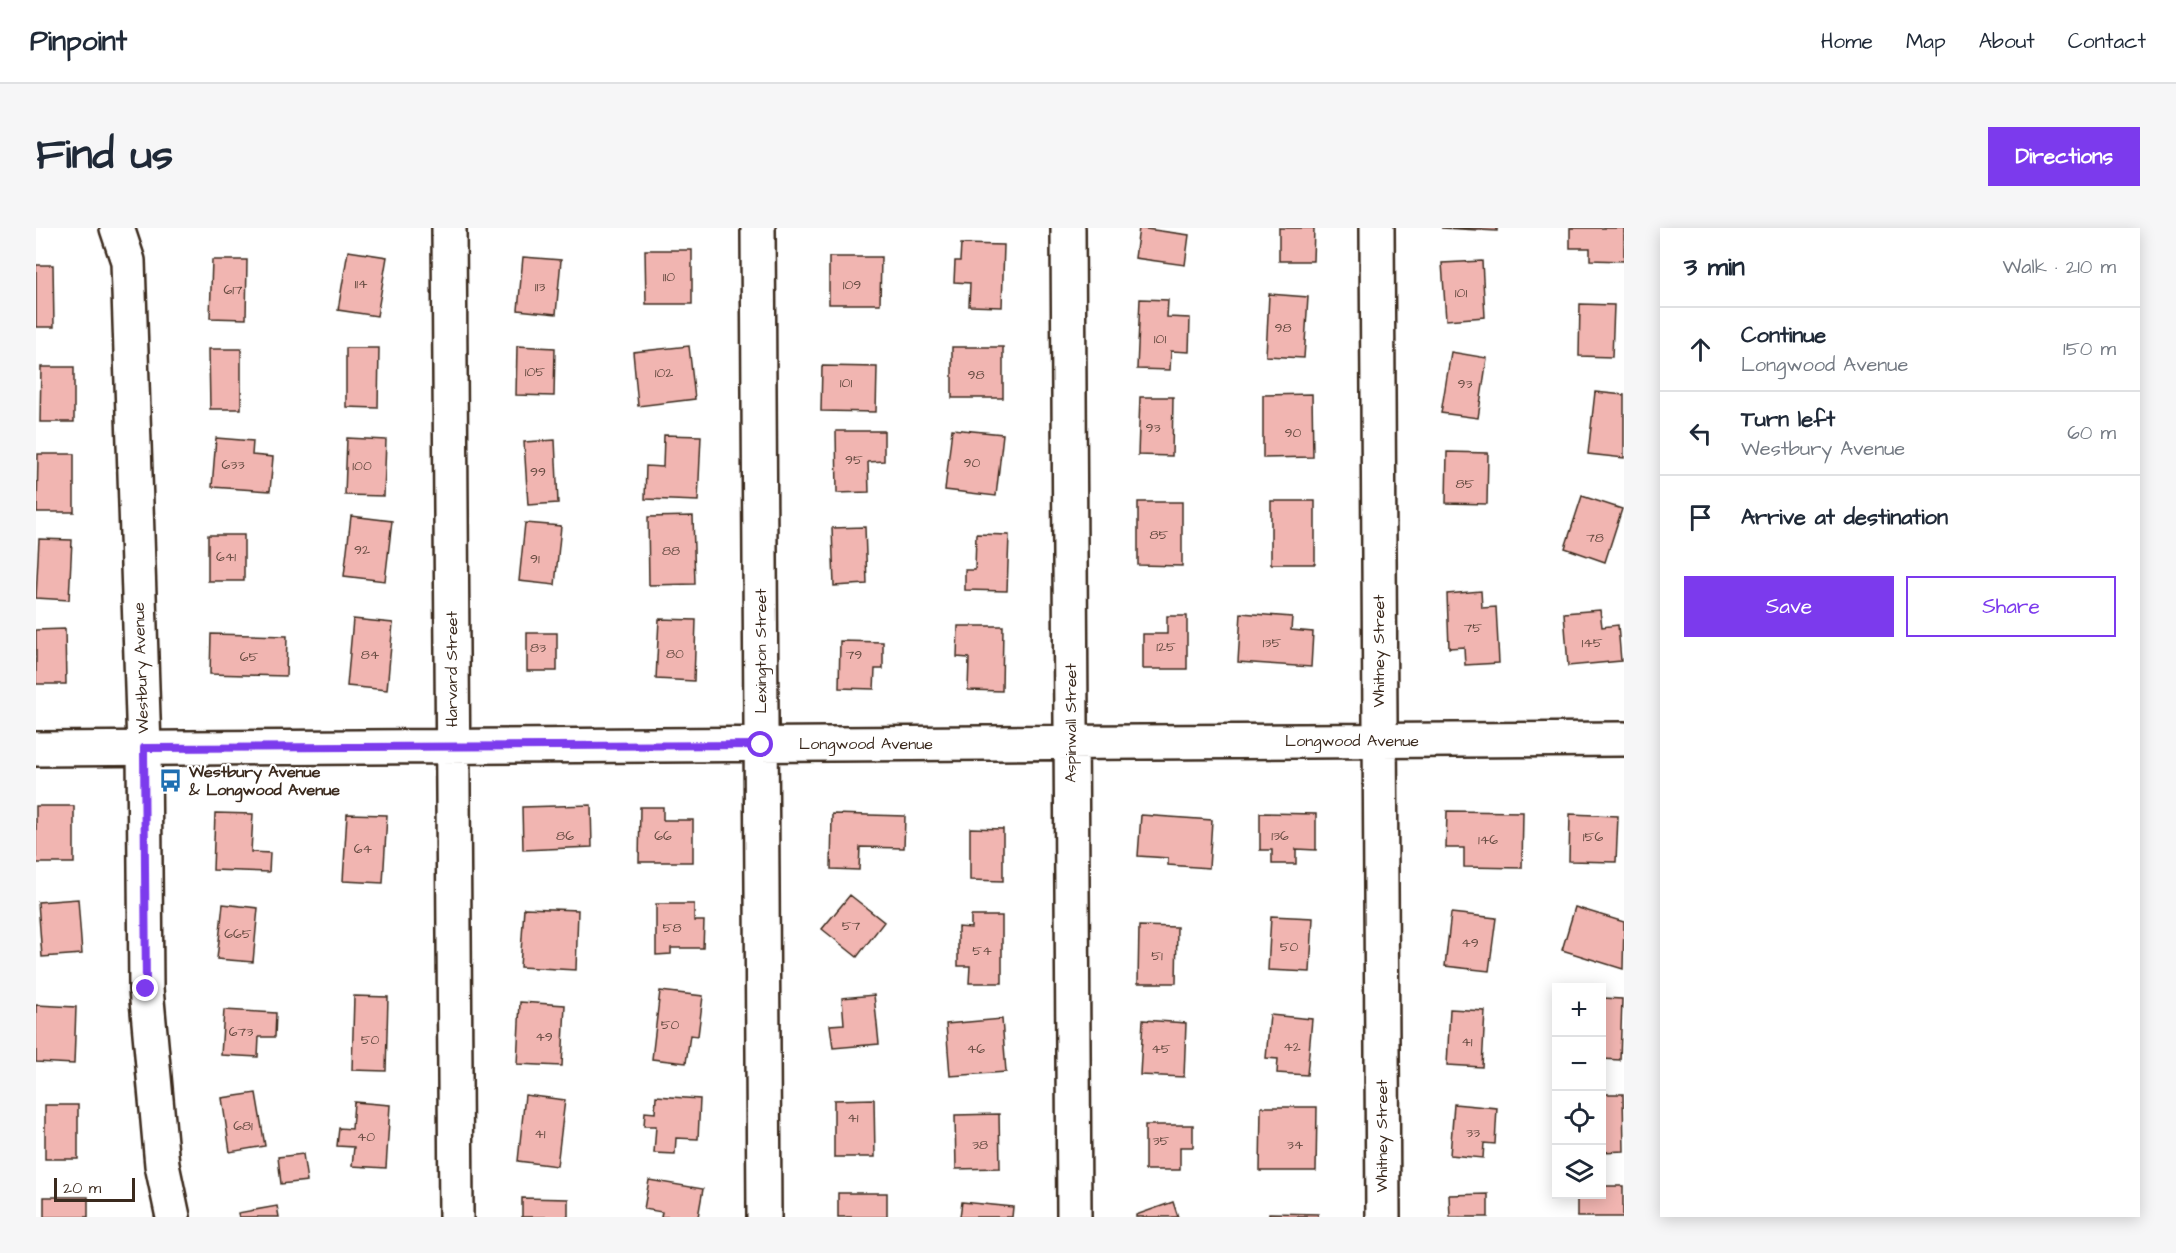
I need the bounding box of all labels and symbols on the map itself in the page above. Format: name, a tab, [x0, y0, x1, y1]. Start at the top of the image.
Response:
house number: 110	[663, 267, 675, 287]
house number: 114	[354, 274, 368, 294]
house number: 109	[843, 275, 861, 295]
house number: 113	[535, 277, 545, 297]
house number: 617	[223, 280, 243, 300]
house number: 101	[1455, 283, 1467, 303]
house number: 98	[1274, 318, 1292, 338]
house number: 101	[1154, 329, 1166, 349]
house number: 105	[525, 362, 545, 382]
house number: 102	[655, 363, 673, 383]
house number: 98	[967, 365, 985, 385]
house number: 101	[840, 373, 852, 393]
house number: 93	[1457, 374, 1473, 394]
house number: 93	[1145, 418, 1161, 438]
house number: 90	[1285, 423, 1302, 443]
house number: 95	[845, 450, 863, 470]
house number: 90	[964, 453, 981, 473]
house number: 633	[221, 455, 245, 475]
house number: 100	[352, 456, 372, 476]
house number: 99	[530, 462, 546, 482]
house number: 85	[1456, 474, 1475, 494]
house number: 85	[1150, 525, 1169, 545]
house number: 78	[1586, 528, 1604, 548]
house number: 92	[354, 540, 370, 560]
house number: 88	[662, 541, 680, 561]
house number: 641	[216, 547, 236, 567]
house number: 91	[530, 549, 540, 569]
street label: Lexington Street	[750, 588, 773, 714]
street label: Whitney Street	[1368, 594, 1391, 708]
street label: Westbury Avenue	[128, 602, 155, 734]
street label: Harvard Street	[441, 611, 463, 727]
house number: 75	[1464, 618, 1482, 638]
house number: 135	[1263, 633, 1282, 653]
house number: 145	[1581, 633, 1603, 653]
house number: 125	[1156, 637, 1176, 657]
house number: 83	[530, 638, 546, 658]
house number: 80	[666, 644, 684, 664]
house number: 84	[361, 645, 380, 665]
house number: 79	[846, 645, 862, 665]
house number: 65	[240, 647, 258, 667]
street label: Aspinwall Street	[1060, 663, 1082, 783]
street label: Longwood Avenue	[1285, 730, 1419, 753]
route start	[747, 731, 773, 757]
street label: Longwood Avenue	[799, 733, 933, 756]
place label: Westbury Avenue & Longwood Avenue	[188, 761, 340, 803]
bus stop icon: Westbury Avenue & Longwood Avenue	[158, 768, 184, 794]
house number: 86	[556, 826, 574, 846]
house number: 66	[654, 826, 672, 846]
house number: 136	[1271, 826, 1289, 846]
house number: 156	[1583, 827, 1603, 847]
house number: 146	[1478, 830, 1498, 850]
house number: 64	[354, 839, 373, 859]
house number: 57	[842, 916, 861, 936]
house number: 58	[663, 918, 682, 938]
house number: 665	[224, 924, 252, 944]
house number: 49	[1461, 933, 1479, 953]
house number: 50	[1280, 937, 1299, 957]
house number: 54	[972, 941, 992, 961]
house number: 51	[1151, 946, 1163, 966]
route end	[132, 975, 158, 1001]
house number: 50	[661, 1015, 680, 1035]
house number: 673	[229, 1022, 253, 1042]
house number: 49	[535, 1027, 553, 1047]
house number: 50	[361, 1030, 380, 1050]
house number: 41	[1461, 1032, 1473, 1052]
house number: 42	[1283, 1037, 1301, 1057]
house number: 46	[967, 1039, 985, 1059]
house number: 45	[1151, 1039, 1171, 1059]
street label: Whitney Street	[1371, 1079, 1394, 1193]
house number: 41	[847, 1108, 859, 1128]
house number: 681	[233, 1116, 253, 1136]
house number: 33	[1466, 1123, 1480, 1143]
house number: 41	[534, 1124, 546, 1144]
house number: 40	[357, 1127, 375, 1147]
house number: 35	[1152, 1131, 1170, 1151]
house number: 38	[972, 1135, 988, 1155]
house number: 34	[1287, 1135, 1304, 1155]
scale bar	[54, 1175, 135, 1202]

